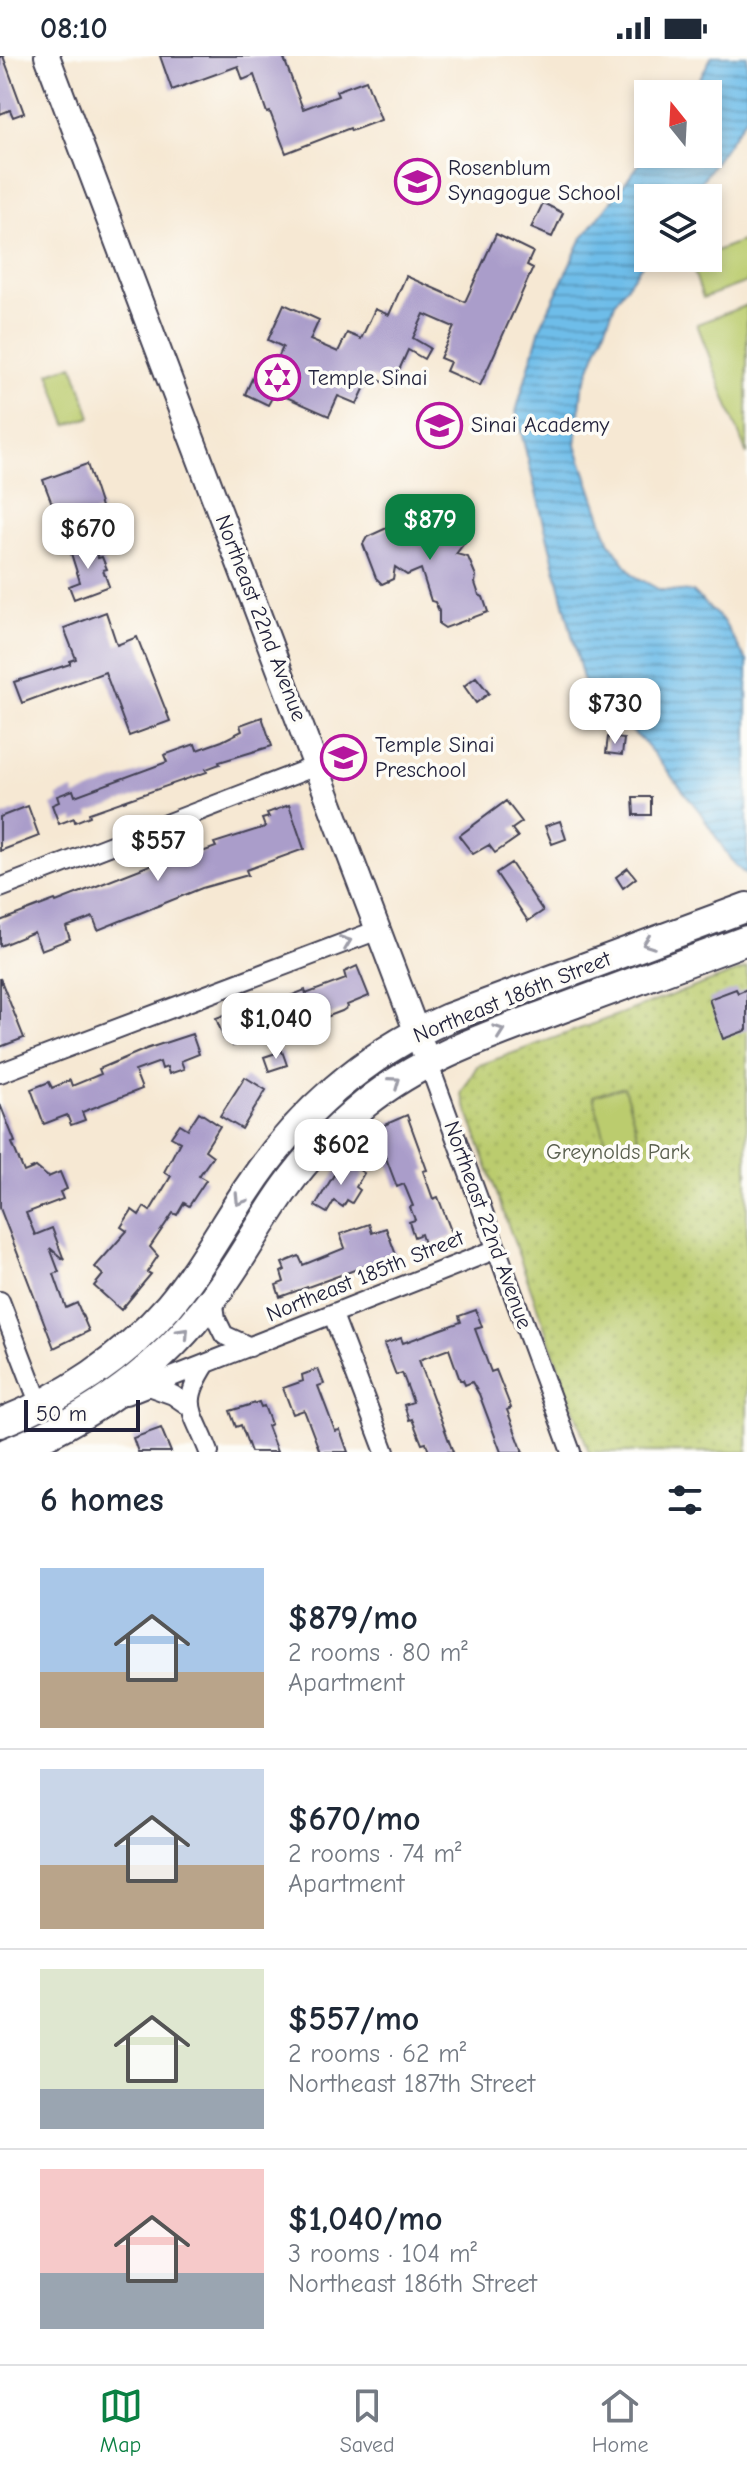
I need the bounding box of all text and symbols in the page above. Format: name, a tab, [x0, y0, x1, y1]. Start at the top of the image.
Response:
text: 08:10	[40, 11, 108, 46]
north arrow	[634, 80, 722, 168]
map controls	[634, 80, 722, 272]
place label: Rosenblum Synagogue School	[448, 155, 621, 206]
school or university icon: Rosenblum Synagogue School	[393, 157, 441, 205]
button: layers	[634, 184, 722, 272]
synagogue icon: Temple Sinai	[253, 354, 301, 402]
place label: Temple Sinai	[308, 365, 427, 391]
school or university icon: Sinai Academy	[416, 401, 464, 449]
place label: Sinai Academy	[471, 412, 610, 438]
pin: $879	[383, 494, 477, 562]
pin: $670	[41, 503, 135, 571]
text: $879	[403, 505, 457, 535]
street label: Northeast 22nd Avenue	[210, 511, 312, 725]
text: $670	[60, 514, 116, 544]
pin: $730	[568, 678, 662, 746]
text: $730	[587, 689, 643, 719]
place label: Temple Sinai Preschool	[375, 732, 494, 783]
school or university icon: Temple Sinai Preschool	[320, 734, 368, 782]
pin: $557	[111, 815, 205, 883]
text: $557	[131, 826, 185, 856]
one-way arrow	[641, 933, 655, 950]
one-way arrow	[338, 935, 352, 952]
street label: Northeast 186th Street	[410, 945, 615, 1048]
pin: $1,040	[211, 993, 341, 1061]
text: $1,040	[240, 1004, 312, 1034]
one-way arrow	[491, 1025, 505, 1041]
one-way arrow	[386, 1077, 400, 1092]
street label: Northeast 22nd Avenue	[438, 1118, 538, 1332]
pin: $602	[294, 1119, 388, 1187]
text: $602	[312, 1130, 370, 1160]
park label: Greynolds Park	[546, 1139, 690, 1165]
one-way arrow	[235, 1191, 250, 1206]
street label: Northeast 185th Street	[263, 1224, 468, 1327]
one-way arrow	[175, 1328, 189, 1342]
scale bar	[24, 1396, 140, 1432]
text: 50 m	[36, 1401, 87, 1427]
icon: filters	[663, 1478, 707, 1522]
text: 6 homes	[40, 1480, 164, 1520]
text: $879/mo	[288, 1598, 418, 1638]
icon: home	[104, 1600, 200, 1696]
text: 2 rooms · 80 m²	[288, 1638, 468, 1668]
text: Apartment	[288, 1668, 404, 1698]
text: $670/mo	[288, 1799, 421, 1839]
icon: home	[104, 1801, 200, 1897]
text: 2 rooms · 74 m²	[288, 1839, 461, 1869]
text: Apartment	[288, 1869, 404, 1899]
text: $557/mo	[288, 1999, 419, 2039]
icon: home	[104, 2001, 200, 2097]
text: 2 rooms · 62 m²	[288, 2039, 466, 2069]
text: Northeast 187th Street	[288, 2069, 535, 2099]
text: $1,040/mo	[288, 2199, 443, 2239]
icon: home	[104, 2201, 200, 2297]
text: 3 rooms · 104 m²	[288, 2239, 477, 2269]
text: Northeast 186th Street	[288, 2269, 537, 2299]
tab: Map	[99, 2384, 143, 2458]
tab: Saved	[340, 2384, 395, 2458]
tab: Home	[592, 2384, 648, 2458]

